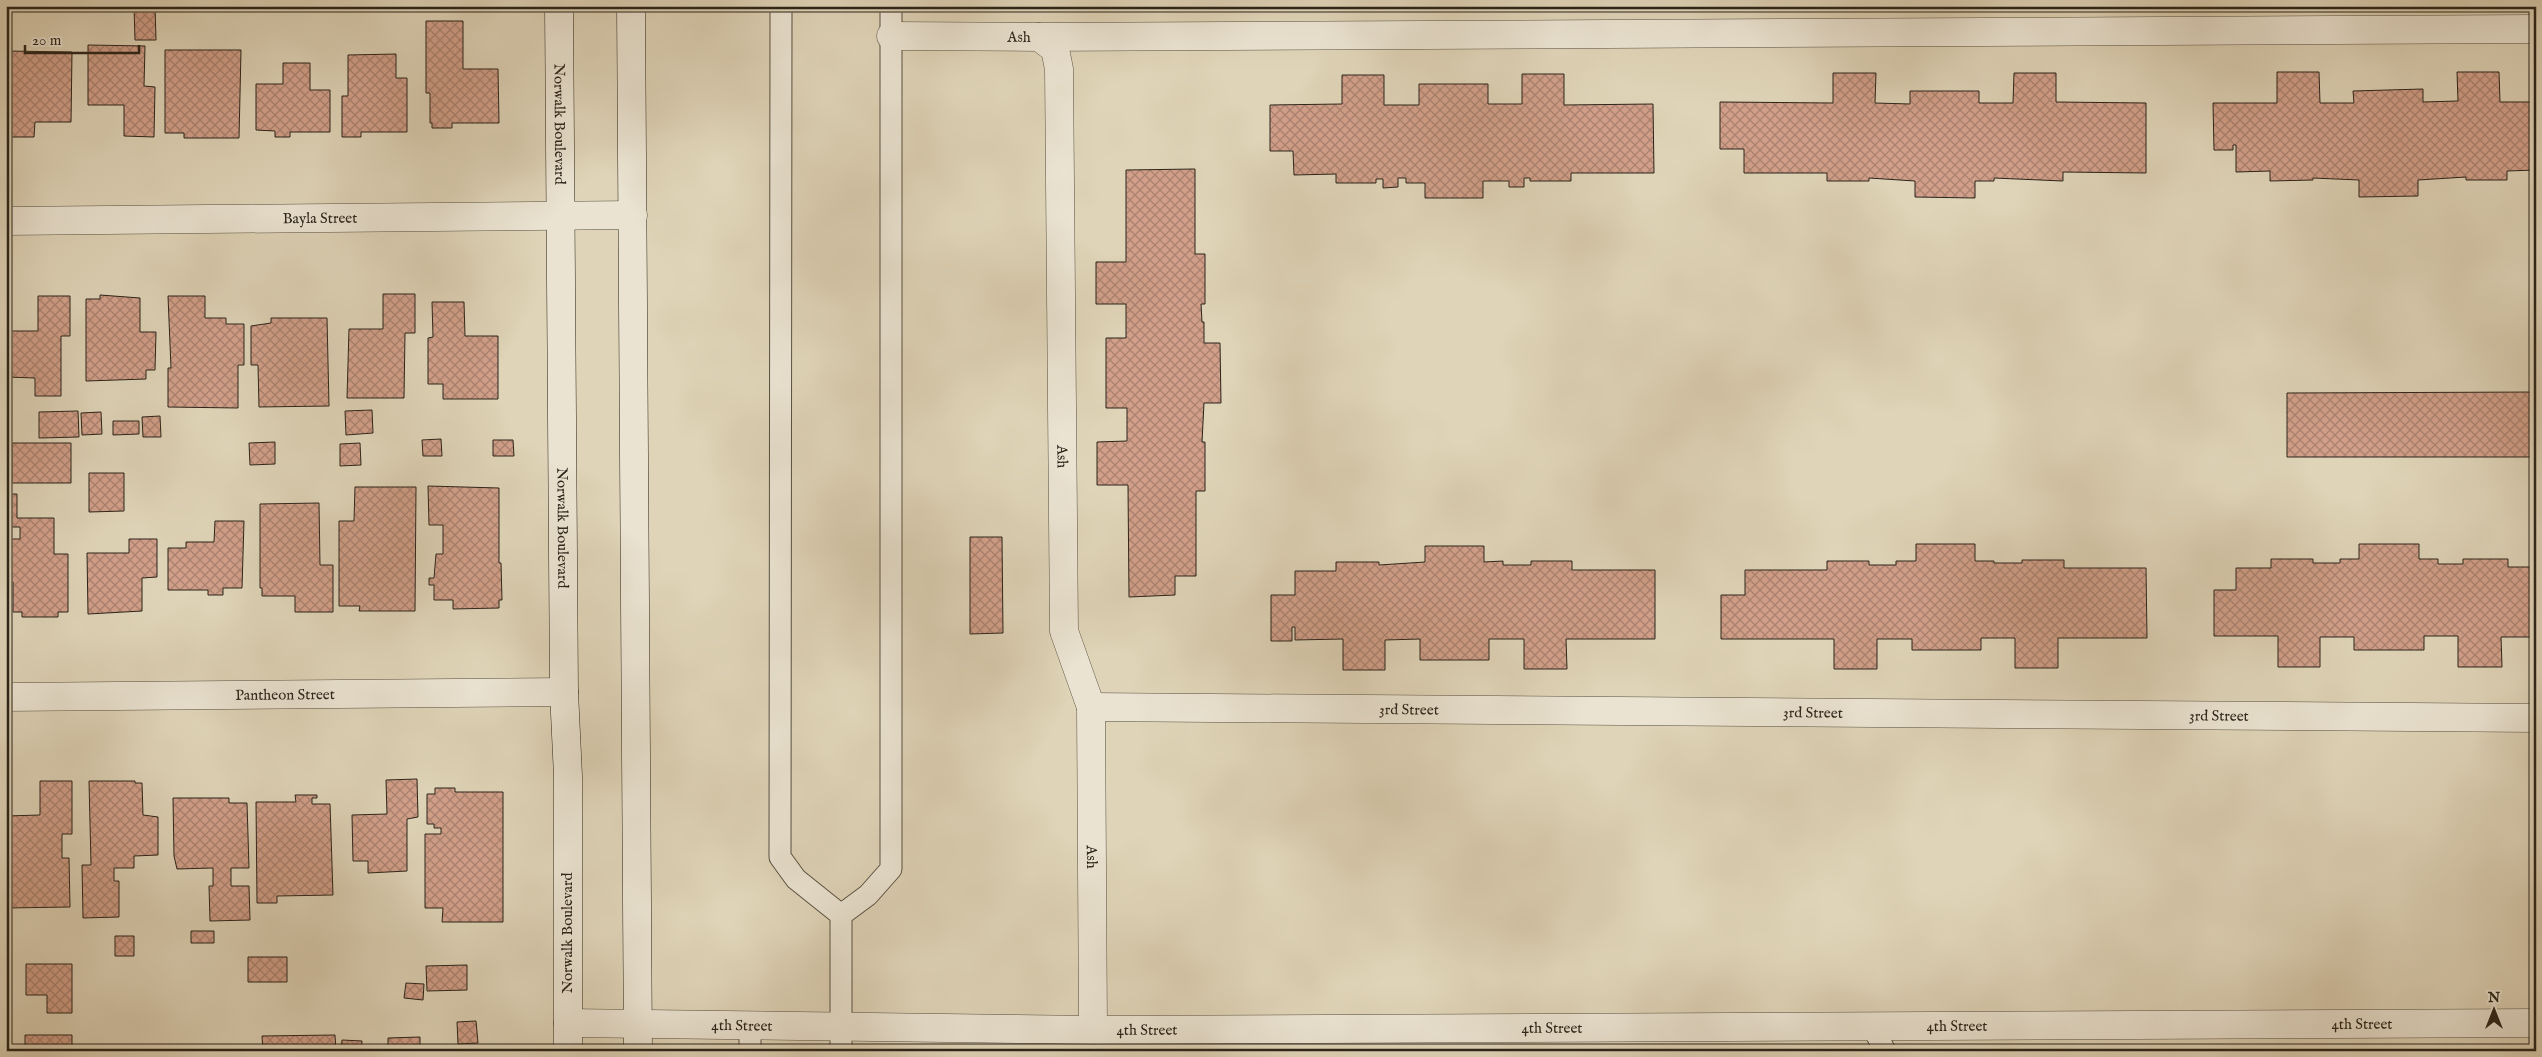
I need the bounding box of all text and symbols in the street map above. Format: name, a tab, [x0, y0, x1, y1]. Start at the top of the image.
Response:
scale bar	[25, 22, 139, 54]
street label: Ash	[1006, 28, 1031, 47]
text: 20 m	[32, 31, 62, 50]
street label: Norwalk Boulevard	[549, 63, 569, 186]
street label: Bayla Street	[283, 209, 357, 228]
street label: Ash	[1052, 444, 1072, 468]
street label: Norwalk Boulevard	[552, 467, 572, 590]
street label: Pantheon Street	[235, 685, 335, 705]
street label: 3rd Street	[1379, 700, 1439, 720]
street label: 3rd Street	[1783, 703, 1843, 723]
street label: 3rd Street	[2189, 706, 2249, 726]
street label: Ash	[1082, 844, 1101, 869]
street label: Norwalk Boulevard	[558, 871, 577, 994]
north arrow	[2470, 984, 2520, 1034]
text: N	[2487, 989, 2500, 1007]
street label: 4th Street	[2331, 1015, 2393, 1034]
street label: 4th Street	[711, 1016, 773, 1036]
street label: 4th Street	[1926, 1017, 1988, 1036]
street label: 4th Street	[1521, 1019, 1583, 1038]
street label: 4th Street	[1116, 1021, 1178, 1040]

